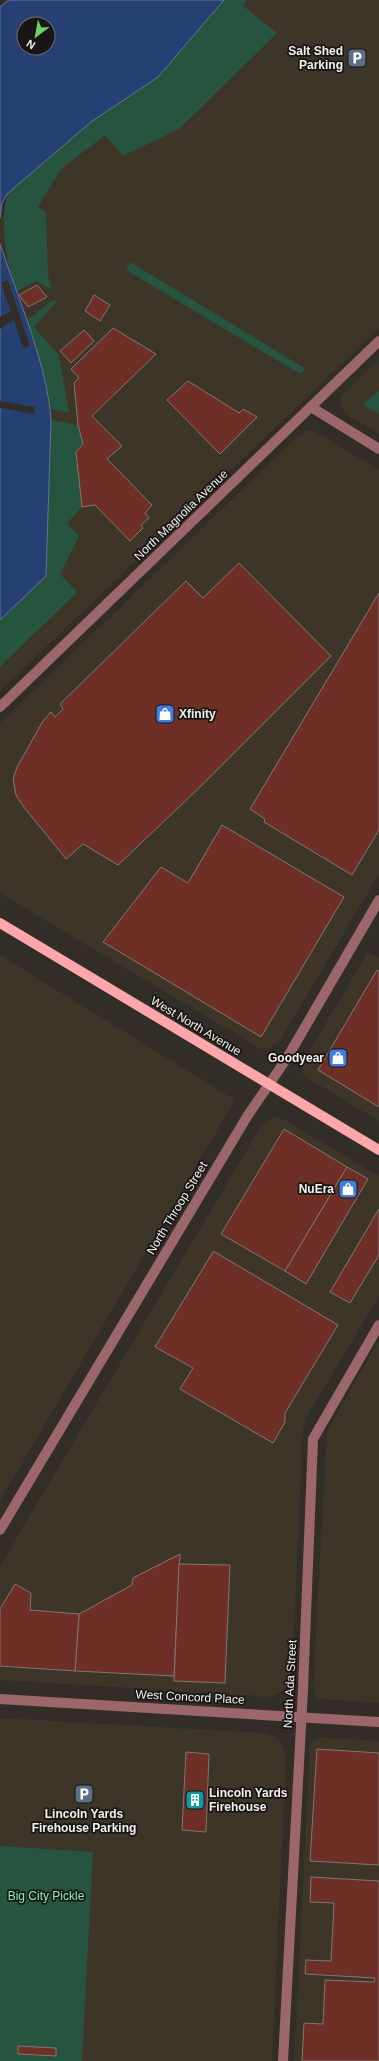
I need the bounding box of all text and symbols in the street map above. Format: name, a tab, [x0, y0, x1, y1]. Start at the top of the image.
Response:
north arrow	[16, 16, 56, 56]
text: N	[24, 37, 37, 52]
place label: Salt Shed Parking	[288, 44, 343, 72]
parking icon: Salt Shed Parking	[346, 47, 368, 69]
street label: North Magnolia Avenue	[131, 466, 231, 563]
shop icon: Xfinity	[154, 703, 176, 725]
place label: Xfinity	[179, 707, 216, 721]
street label: West North Avenue	[148, 993, 244, 1059]
shop icon: Goodyear	[327, 1047, 349, 1069]
place label: Goodyear	[268, 1051, 324, 1065]
street label: North Throop Street	[144, 1158, 211, 1257]
shop icon: NuEra	[337, 1178, 359, 1200]
place label: NuEra	[299, 1182, 334, 1196]
street label: North Ada Street	[281, 1639, 299, 1729]
street label: West Concord Place	[135, 1687, 245, 1707]
parking icon: Lincoln Yards Firehouse Parking	[73, 1783, 95, 1805]
place label: Lincoln Yards Firehouse	[209, 1786, 288, 1814]
building icon: Lincoln Yards Firehouse	[184, 1789, 206, 1811]
place label: Lincoln Yards Firehouse Parking	[32, 1807, 136, 1835]
park label: Big City Pickle	[8, 1889, 85, 1903]

